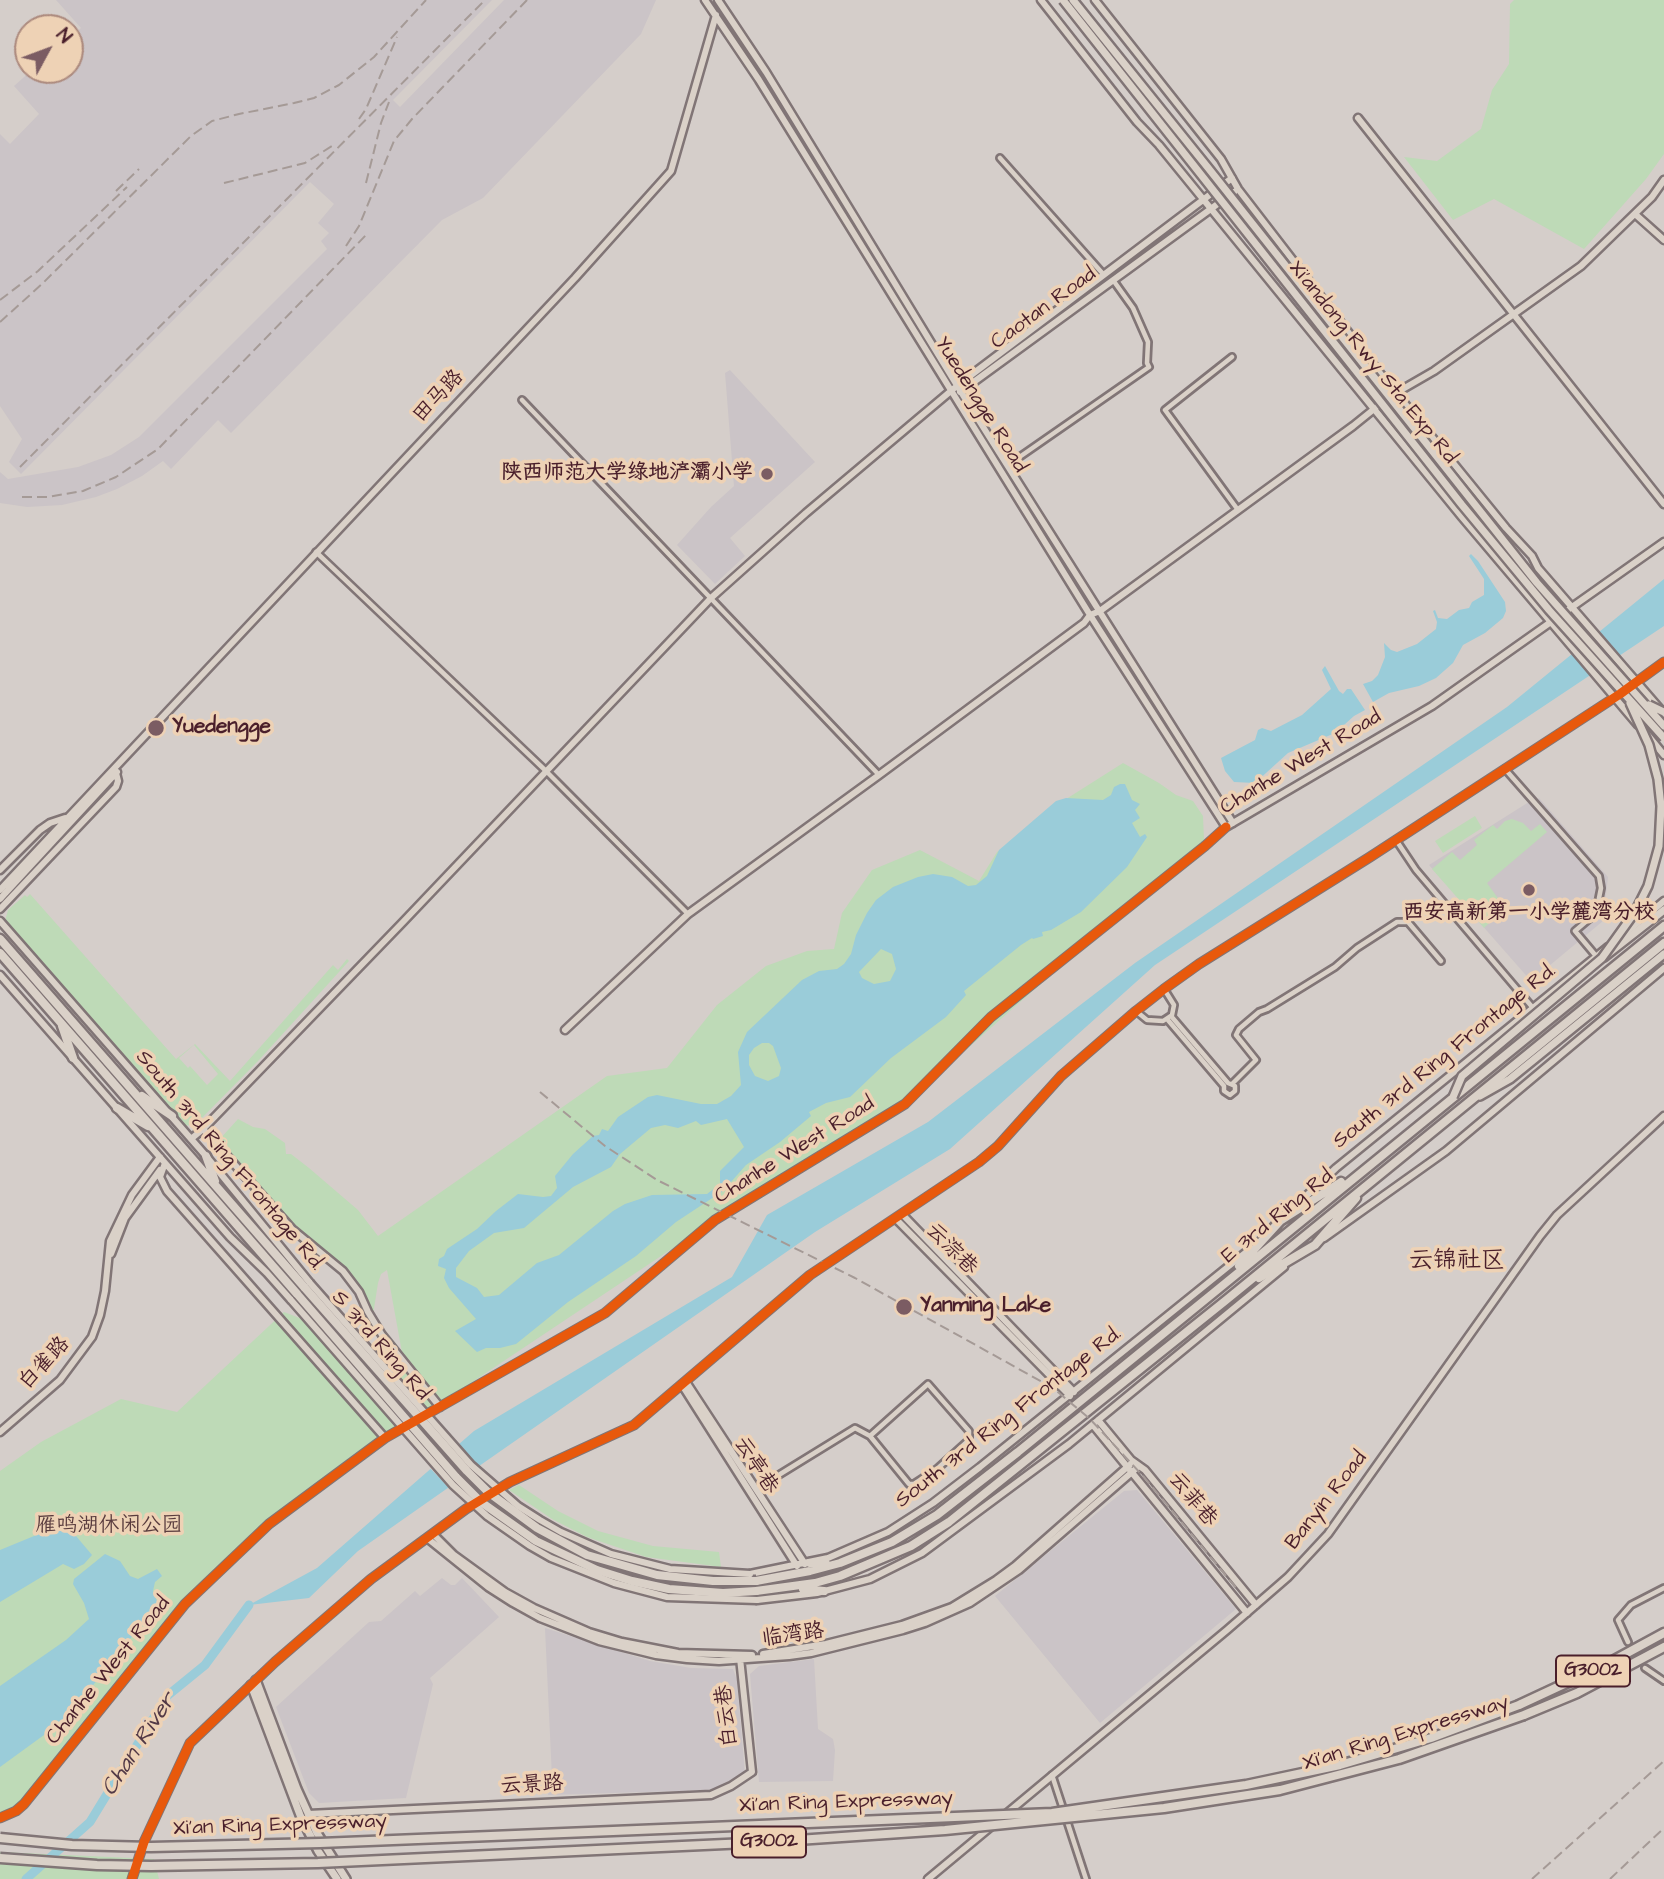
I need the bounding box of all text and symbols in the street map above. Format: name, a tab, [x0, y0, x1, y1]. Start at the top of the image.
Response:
north arrow	[14, 14, 84, 84]
text: N	[50, 23, 78, 50]
street label: Xi'andong Rwy Sta Exp Rd	[1282, 256, 1462, 470]
street label: Caotan Road	[987, 262, 1101, 356]
street label: Yuedengge Road	[928, 332, 1032, 478]
street label: 田马路	[408, 365, 470, 429]
place label: 陕西师范大学绿地浐灞小学	[501, 461, 753, 487]
marker: 陕西师范大学绿地浐灞小学	[759, 466, 775, 482]
street label: Chanhe West Road	[1216, 705, 1386, 821]
place label: Yuedengge	[172, 715, 271, 741]
marker: Yuedengge	[146, 718, 166, 738]
marker: 西安高新第一小学麓湾分校	[1521, 882, 1537, 898]
place label: 西安高新第一小学麓湾分校	[1403, 901, 1655, 927]
street label: South 3rd Ring Frontage Rd.	[1328, 959, 1562, 1155]
street label: South 3rd Ring Frontage Rd.	[130, 1046, 328, 1276]
street label: Chanhe West Road	[711, 1092, 879, 1210]
street label: E 3rd Ring Rd	[1217, 1164, 1339, 1270]
street label: 云淙巷	[920, 1219, 982, 1281]
district label: 云锦社区	[1409, 1248, 1505, 1276]
street label: S 3rd Ring Rd	[326, 1286, 434, 1406]
place label: Yanming Lake	[920, 1294, 1051, 1320]
marker: Yanming Lake	[894, 1297, 914, 1317]
street label: South 3rd Ring Frontage Rd.	[891, 1322, 1127, 1514]
street label: 白雀路	[14, 1332, 76, 1396]
street label: 云亭巷	[727, 1433, 783, 1499]
street label: Banyin Road	[1281, 1447, 1373, 1555]
street label: 云菲巷	[1162, 1468, 1222, 1532]
park label: 雁鸣湖休闲公园	[36, 1514, 182, 1540]
street label: Chanhe West Road	[41, 1592, 177, 1750]
street label: 临湾路	[760, 1619, 826, 1653]
road number: G3002	[1556, 1656, 1630, 1686]
street label: 白云巷	[712, 1683, 744, 1749]
water label: Chan River	[97, 1688, 183, 1802]
street label: Xi'an Ring Expressway	[1300, 1691, 1512, 1777]
street label: 云景路	[500, 1772, 564, 1800]
street label: Xi'an Ring Expressway	[739, 1787, 953, 1819]
street label: Xi'an Ring Expressway	[173, 1810, 387, 1842]
road number: G3002	[732, 1826, 806, 1858]

